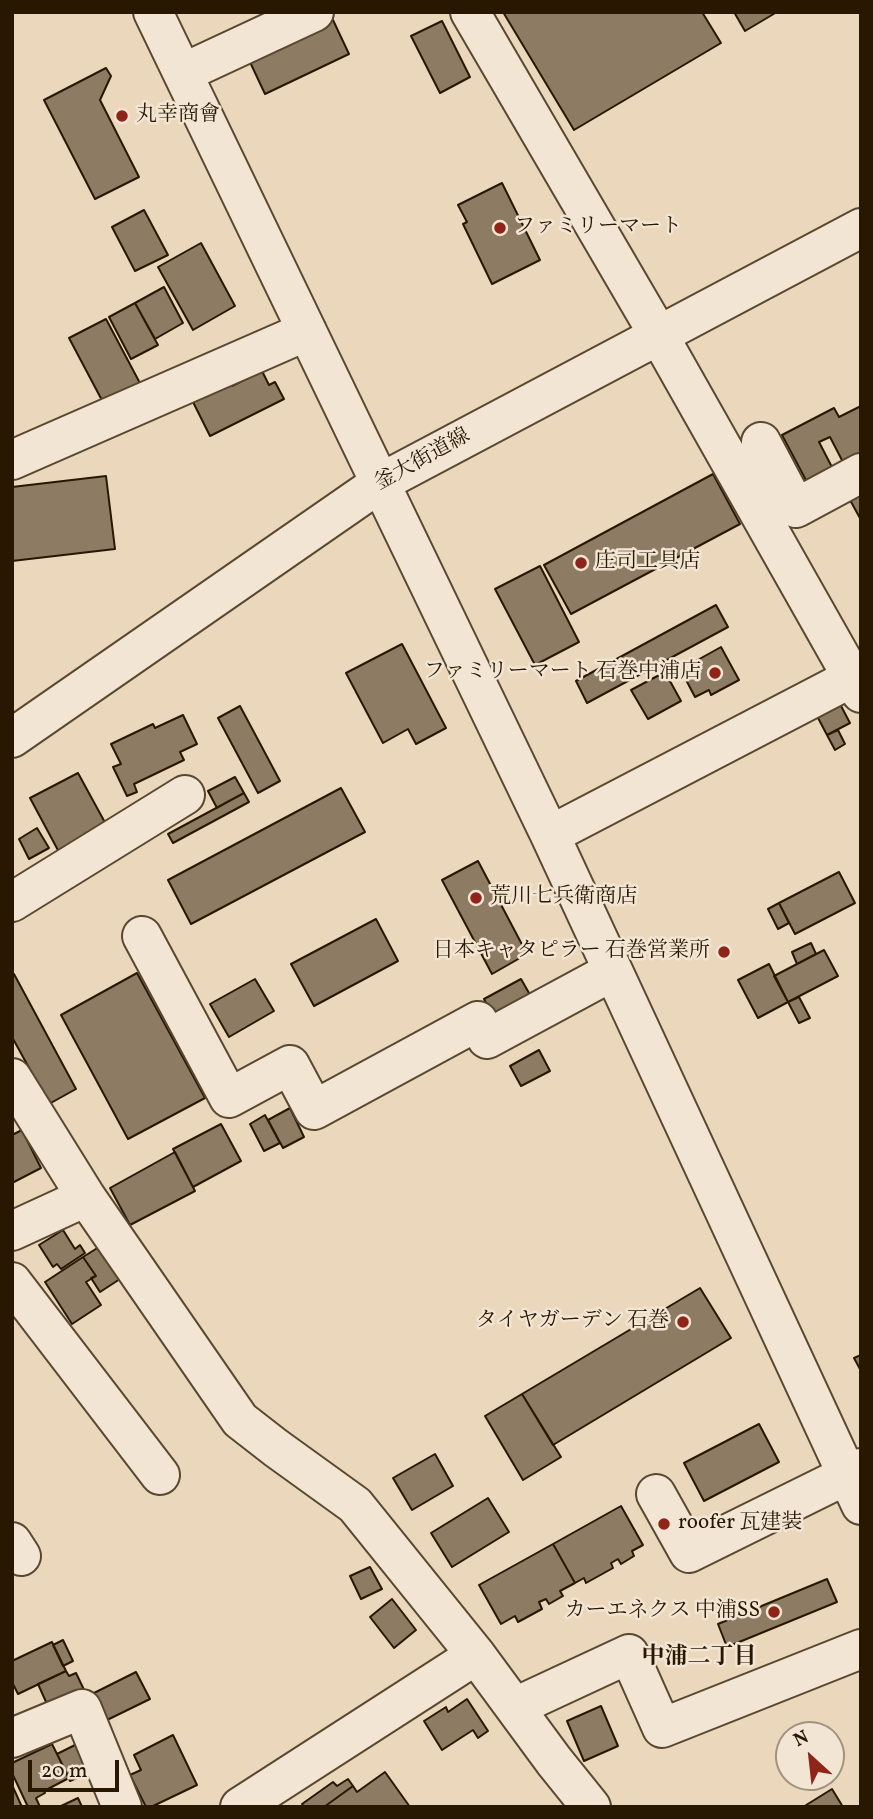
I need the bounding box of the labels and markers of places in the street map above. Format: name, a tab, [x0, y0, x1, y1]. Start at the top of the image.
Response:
place label: 丸幸商會	[136, 103, 220, 129]
marker: 丸幸商會	[114, 108, 130, 124]
place label: ファミリーマート	[514, 215, 682, 241]
marker: ファミリーマート	[492, 220, 508, 236]
place label: 庄司工具店	[595, 550, 700, 576]
marker: 庄司工具店	[573, 555, 589, 571]
place label: ファミリーマート 石巻中浦店	[424, 660, 701, 686]
marker: ファミリーマート 石巻中浦店	[707, 665, 723, 681]
place label: 荒川七兵衛商店	[490, 885, 637, 911]
marker: 荒川七兵衛商店	[468, 890, 484, 906]
place label: 日本キャタピラー 石巻営業所	[433, 939, 710, 965]
marker: 日本キャタピラー 石巻営業所	[716, 944, 732, 960]
place label: タイヤガーデン 石巻	[476, 1309, 669, 1335]
marker: タイヤガーデン 石巻	[675, 1314, 691, 1330]
place label: roofer 瓦建装	[678, 1511, 802, 1537]
marker: roofer 瓦建装	[656, 1516, 672, 1532]
place label: カーエネクス 中浦SS	[565, 1599, 760, 1625]
marker: カーエネクス 中浦SS	[766, 1604, 782, 1620]

